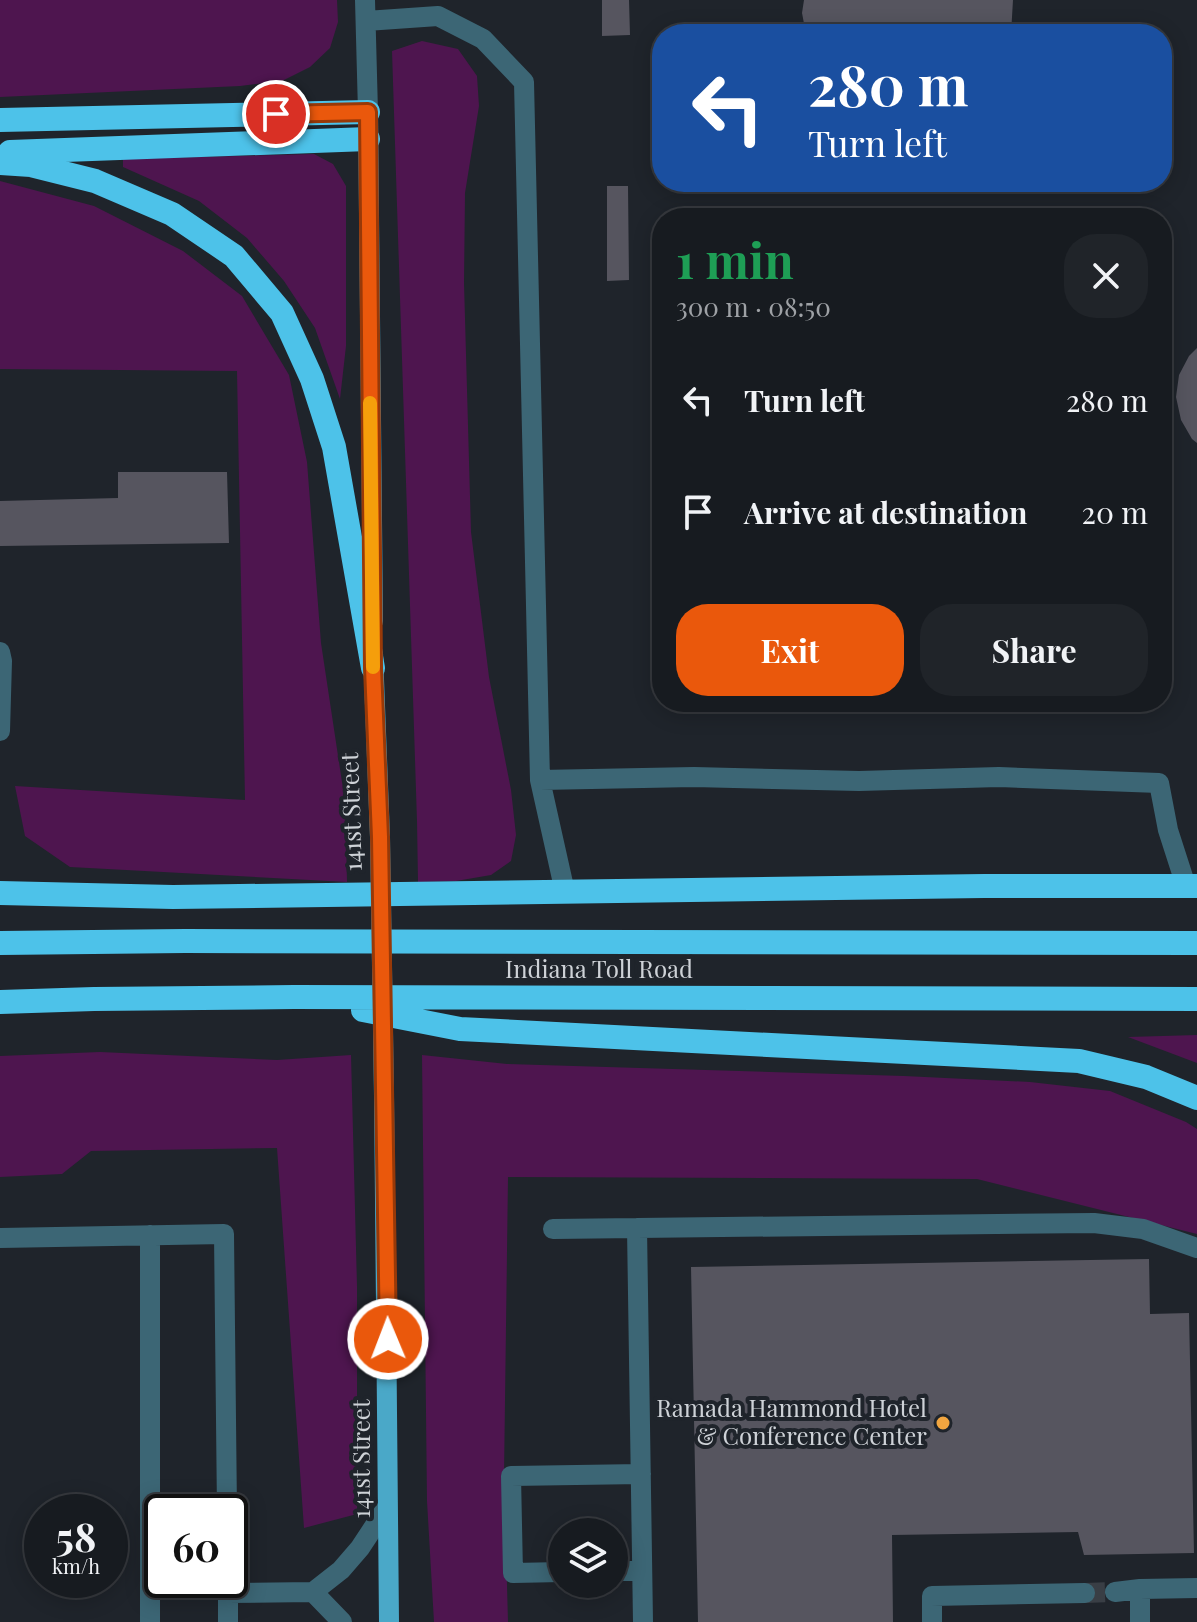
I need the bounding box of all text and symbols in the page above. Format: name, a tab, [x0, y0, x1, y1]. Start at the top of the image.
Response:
text: 280 m	[808, 46, 969, 121]
icon: left	[676, 56, 780, 160]
pin	[242, 80, 310, 148]
icon: arrive	[254, 92, 298, 136]
text: Turn left	[808, 118, 947, 166]
text: 1 min	[676, 227, 794, 291]
button: close	[1064, 234, 1148, 318]
text: 300 m · 08:50	[676, 289, 831, 324]
icon: left	[676, 378, 720, 422]
text: Turn left	[744, 380, 865, 420]
text: 280 m	[1066, 380, 1148, 420]
icon: arrive	[676, 490, 720, 534]
text: Arrive at destination	[744, 492, 1027, 532]
text: 20 m	[1082, 492, 1148, 532]
button: Exit	[676, 604, 904, 696]
button: Share	[920, 604, 1148, 696]
street label: 141st Street	[332, 752, 368, 872]
street label: Indiana Toll Road	[505, 952, 693, 984]
position arrow	[346, 1297, 430, 1381]
place label: Ramada Hammond Hotel & Conference Center	[656, 1391, 927, 1451]
street label: 141st Street	[344, 1399, 376, 1518]
marker: Ramada Hammond Hotel & Conference Center	[934, 1414, 952, 1432]
speed limit sign: 60	[144, 1494, 248, 1598]
text: 58	[56, 1509, 96, 1562]
map controls	[548, 1518, 628, 1598]
button: layers	[548, 1518, 628, 1598]
text: km/h	[52, 1552, 100, 1579]

